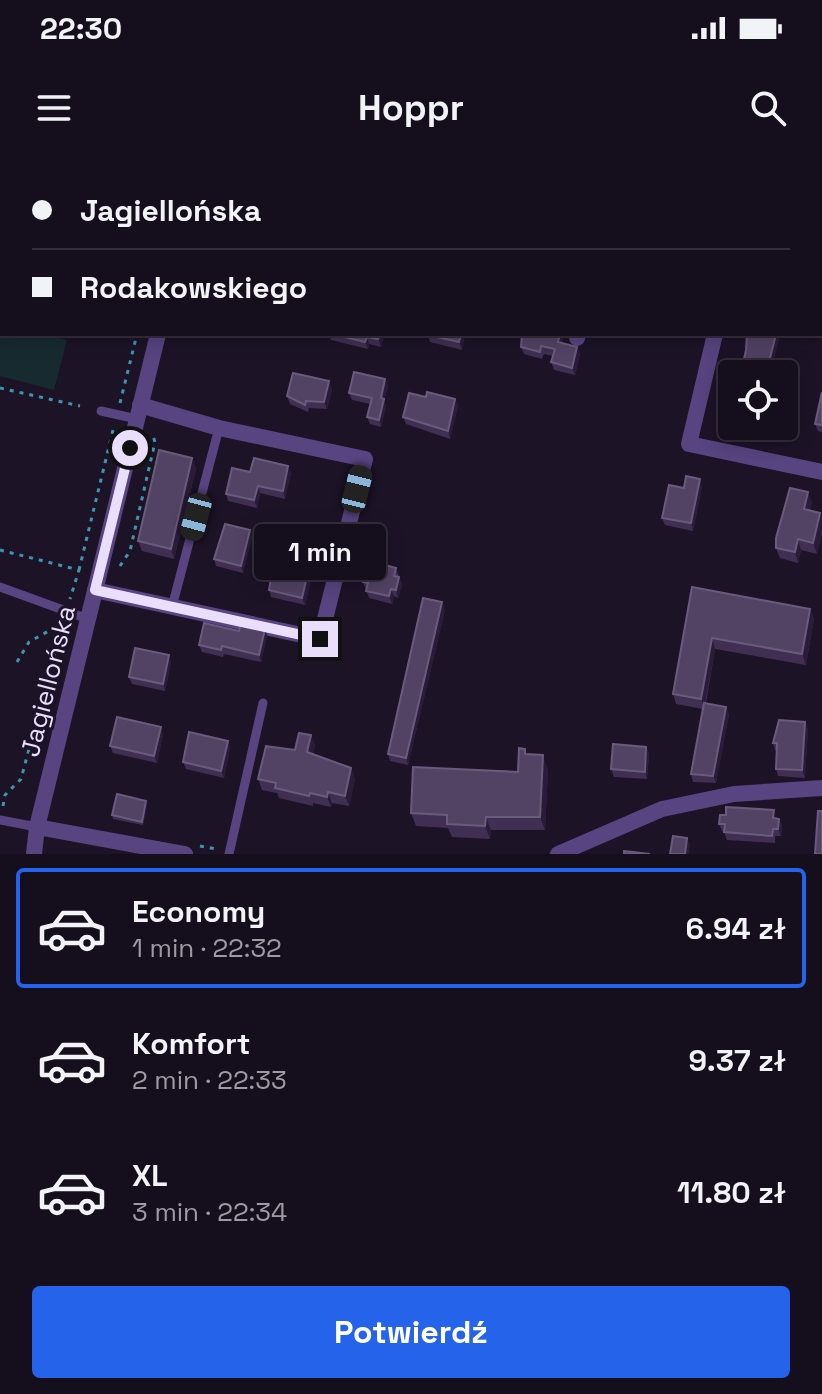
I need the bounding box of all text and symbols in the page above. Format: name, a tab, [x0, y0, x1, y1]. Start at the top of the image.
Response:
text: 22:30	[40, 9, 122, 48]
text: Hoppr	[358, 85, 464, 131]
icon: menu	[32, 86, 76, 130]
icon: search	[746, 86, 790, 130]
text: Jagiellońska	[80, 191, 261, 230]
text: Rodakowskiego	[80, 268, 307, 307]
map controls	[718, 360, 798, 440]
button: locate	[718, 360, 798, 440]
route start	[112, 430, 148, 466]
car	[340, 463, 374, 515]
car	[178, 491, 214, 543]
callout: 1 min	[254, 523, 386, 579]
text: 1 min	[288, 535, 352, 569]
street label: Jagiellońska	[13, 602, 83, 760]
route end	[302, 621, 338, 657]
icon: car	[36, 892, 108, 964]
text: Economy	[132, 892, 265, 931]
text: 6.94 zł	[686, 909, 786, 948]
text: 1 min · 22:32	[132, 931, 282, 965]
icon: car	[36, 1024, 108, 1096]
text: Komfort	[132, 1024, 250, 1063]
text: 9.37 zł	[689, 1041, 786, 1080]
text: 2 min · 22:33	[132, 1063, 287, 1097]
icon: car	[36, 1156, 108, 1228]
text: XL	[132, 1156, 168, 1195]
text: 11.80 zł	[677, 1173, 786, 1212]
text: 3 min · 22:34	[132, 1195, 287, 1229]
button: Potwierdź	[32, 1286, 790, 1378]

